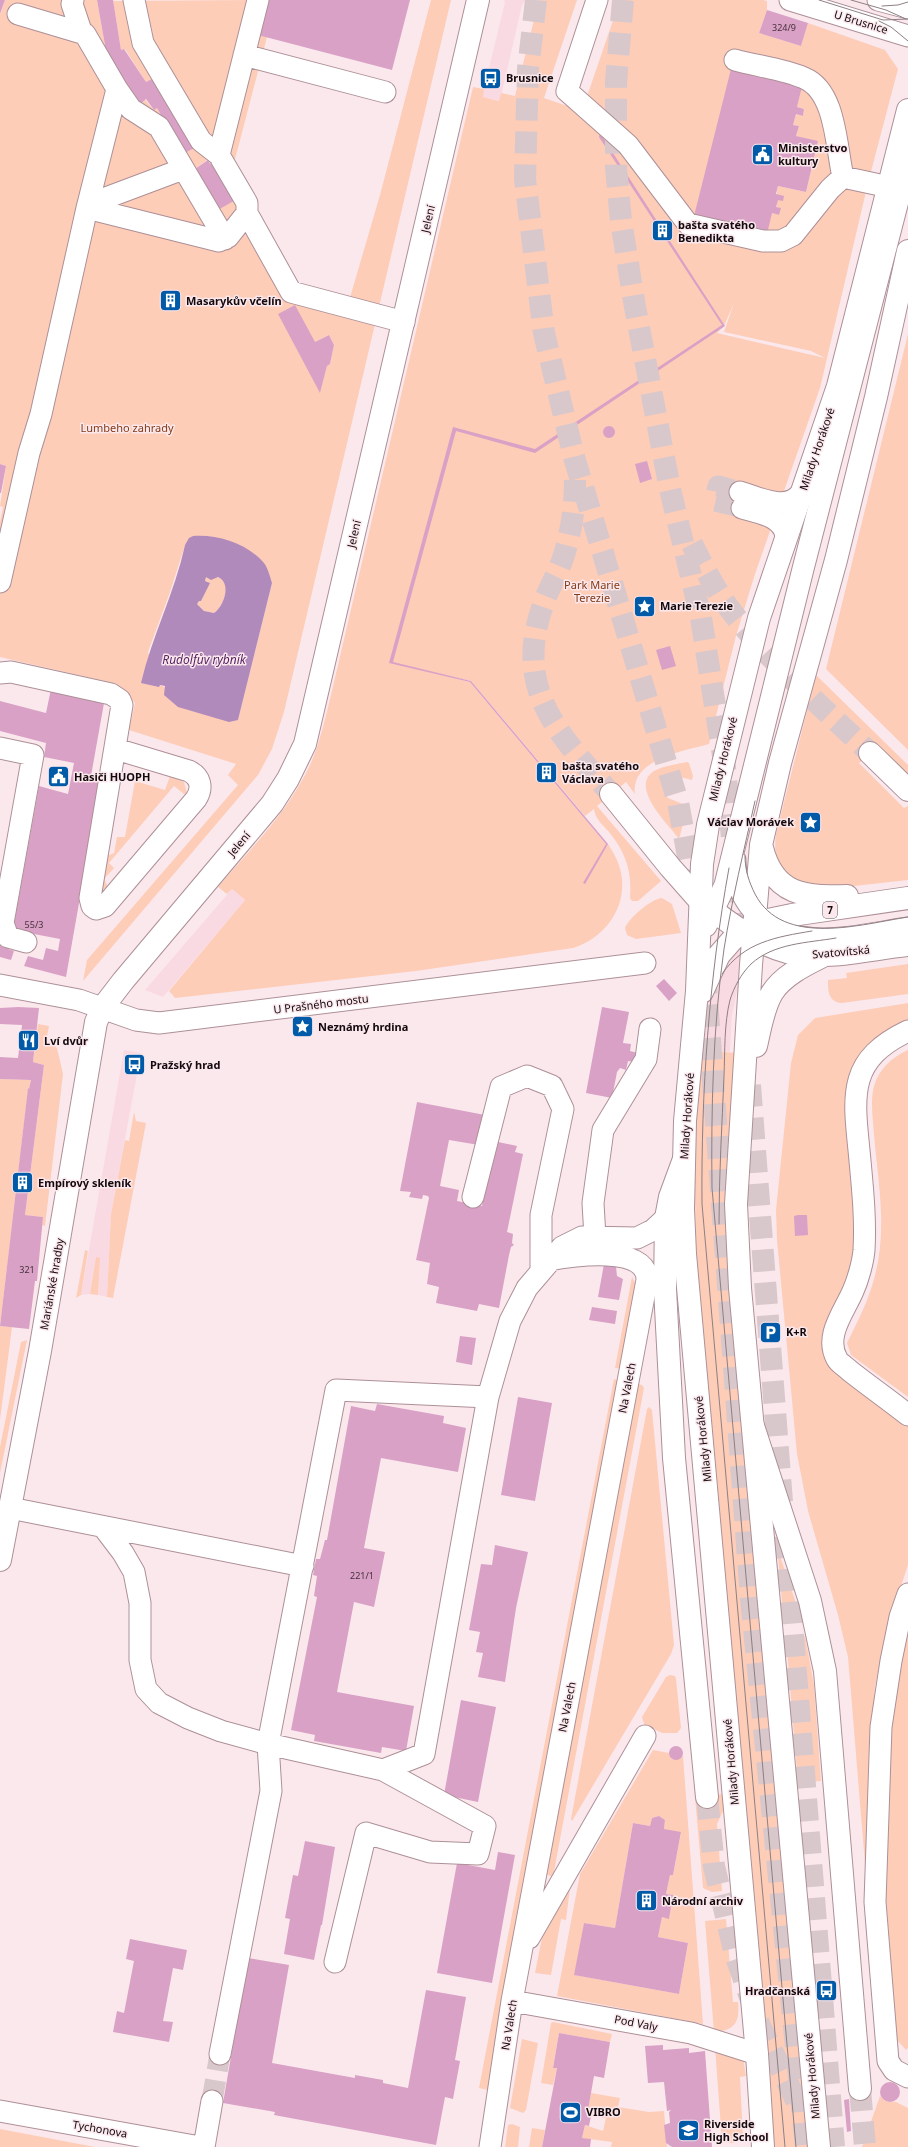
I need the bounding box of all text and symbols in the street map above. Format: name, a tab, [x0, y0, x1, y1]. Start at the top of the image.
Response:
street label: U Brusnice	[832, 6, 890, 37]
house number: 324/9	[772, 21, 796, 34]
bus stop icon: Brusnice	[478, 65, 504, 91]
place label: Brusnice	[506, 70, 554, 85]
place label: Ministerstvo kultury	[778, 140, 847, 168]
public building icon: Ministerstvo kultury	[749, 141, 775, 167]
street label: Jelení	[417, 202, 438, 235]
place label: bašta svatého Benedikta	[678, 217, 755, 245]
building icon: bašta svatého Benedikta	[649, 218, 675, 244]
building icon: Masarykův včelín	[157, 288, 183, 314]
place label: Masarykův včelín	[186, 293, 282, 308]
street label: Milady Horákové	[795, 406, 838, 492]
park label: Lumbeho zahrady	[80, 420, 174, 435]
street label: Jelení	[343, 517, 364, 550]
park label: Park Marie Terezie	[564, 577, 620, 605]
place icon: Marie Terezie	[632, 593, 658, 619]
place label: Marie Terezie	[660, 598, 734, 613]
water label: Rudolfův rybník	[162, 651, 247, 668]
street label: Milady Horákové	[705, 715, 740, 803]
place label: bašta svatého Václava	[562, 758, 639, 786]
building icon: bašta svatého Václava	[533, 759, 559, 785]
public building icon: Hasiči HUOPH	[45, 764, 71, 790]
place label: Hasiči HUOPH	[74, 769, 150, 784]
place icon: Václav Morávek	[797, 809, 823, 835]
place label: Václav Morávek	[708, 814, 794, 829]
street label: Jelení	[223, 827, 254, 860]
road number: 7	[823, 902, 837, 918]
house number: 55/3	[25, 918, 43, 931]
street label: Svatovítská	[811, 942, 870, 961]
street label: U Prašného mostu	[273, 990, 369, 1017]
place icon: Neznámý hrdina	[290, 1014, 316, 1040]
place label: Neznámý hrdina	[318, 1019, 408, 1034]
restaurant icon: Lví dvůr	[15, 1028, 41, 1054]
place label: Lví dvůr	[44, 1033, 88, 1048]
bus stop icon: Pražský hrad	[121, 1052, 147, 1078]
place label: Pražský hrad	[150, 1057, 220, 1072]
street label: Milady Horákové	[676, 1072, 697, 1160]
building icon: Empírový skleník	[10, 1170, 36, 1196]
place label: Empírový skleník	[38, 1175, 132, 1190]
street label: Mariánské hradby	[36, 1236, 67, 1331]
house number: 321	[19, 1263, 35, 1276]
parking icon: K+R	[758, 1319, 784, 1345]
place label: K+R	[786, 1324, 808, 1339]
street label: Na Valech	[614, 1361, 639, 1414]
street label: Milady Horákové	[691, 1395, 714, 1483]
house number: 221/1	[350, 1569, 374, 1582]
street label: Na Valech	[554, 1680, 579, 1733]
street label: Milady Horákové	[719, 1718, 742, 1806]
building icon: Národní archiv	[633, 1888, 659, 1914]
place label: Národní archiv	[662, 1893, 744, 1908]
bus stop icon: Hradčanská	[813, 1978, 839, 2004]
place label: Hradčanská	[745, 1983, 810, 1998]
street label: Na Valech	[497, 1999, 520, 2051]
street label: Pod Valy	[613, 2011, 659, 2034]
street label: Milady Horákové	[800, 2032, 823, 2120]
sports icon: VIBRO	[557, 2099, 583, 2125]
place label: VIBRO	[586, 2104, 621, 2119]
street label: Tychonova	[72, 2116, 129, 2141]
place label: Riverside High School	[704, 2116, 769, 2144]
school or university icon: Riverside High School	[676, 2117, 702, 2143]

